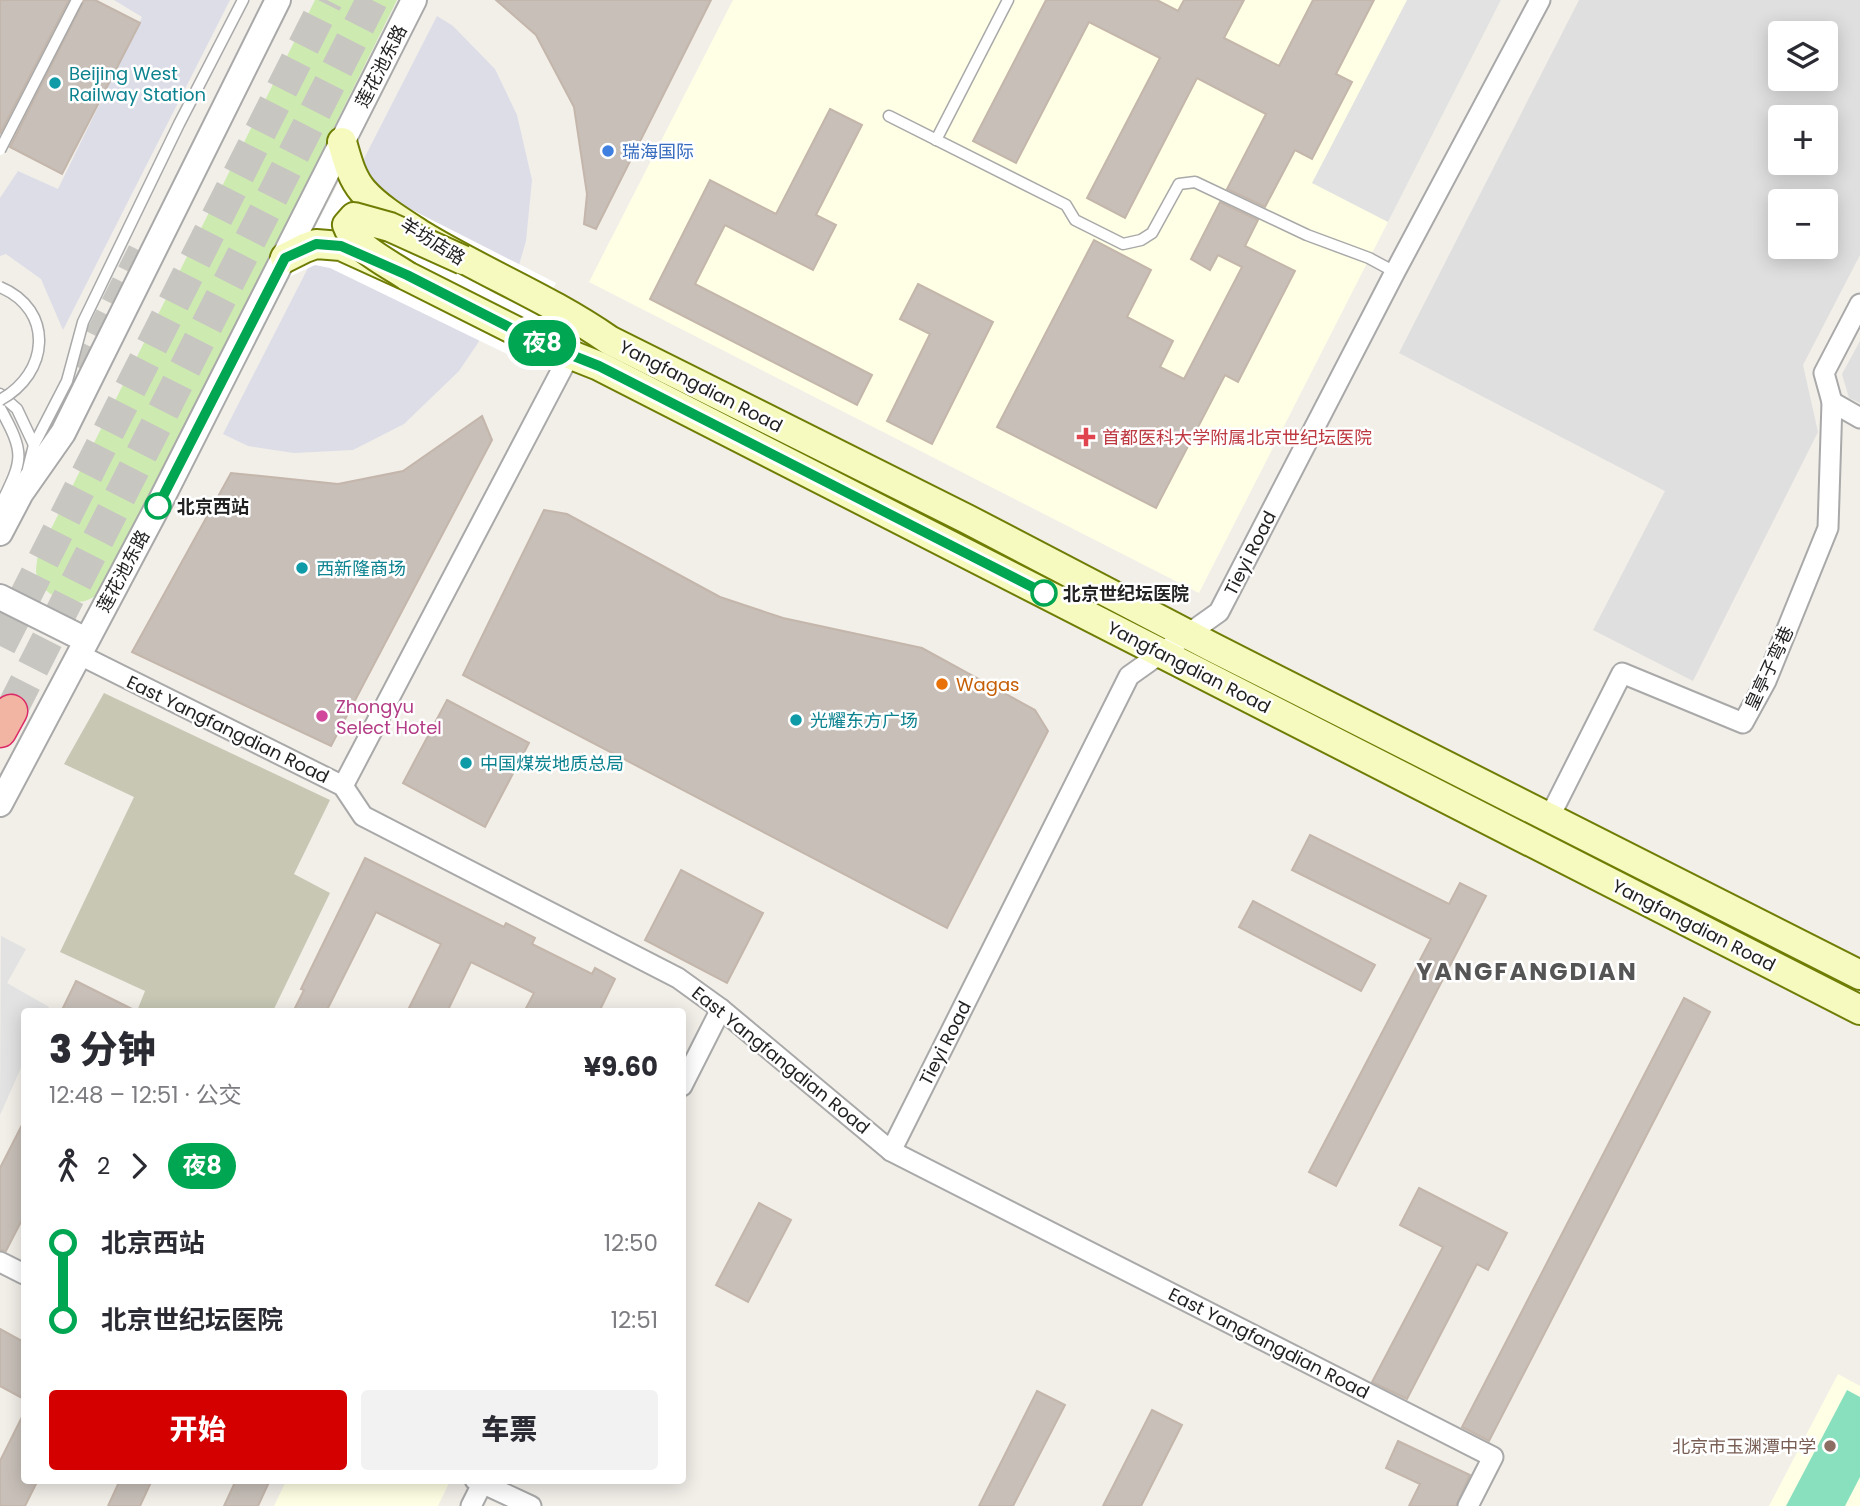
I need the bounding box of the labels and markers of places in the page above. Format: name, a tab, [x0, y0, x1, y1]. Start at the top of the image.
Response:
place label: Beijing West Railway Station	[69, 61, 206, 107]
marker: Beijing West Railway Station	[47, 75, 63, 91]
place label: 瑞海国际	[622, 139, 694, 164]
marker: 瑞海国际	[600, 143, 616, 159]
place label: 首都医科大学附属北京世纪坛医院	[1102, 425, 1372, 450]
marker: 首都医科大学附属北京世纪坛医院	[1076, 427, 1096, 447]
marker: 北京西站	[145, 493, 171, 519]
place label: 北京西站	[177, 494, 249, 519]
place label: 西新隆商场	[316, 556, 406, 581]
marker: 西新隆商场	[294, 560, 310, 576]
marker: 北京世纪坛医院	[1031, 580, 1057, 606]
place label: 北京世纪坛医院	[1063, 581, 1189, 606]
place label: Wagas	[956, 672, 1019, 697]
marker: Wagas	[934, 676, 950, 692]
place label: Zhongyu Select Hotel	[336, 694, 442, 740]
marker: Zhongyu Select Hotel	[314, 708, 330, 724]
place label: 光耀东方广场	[810, 708, 918, 733]
marker: 光耀东方广场	[788, 712, 804, 728]
place label: 中国煤炭地质总局	[480, 751, 624, 776]
marker: 中国煤炭地质总局	[458, 755, 474, 771]
place label: 北京市玉渊潭中学	[1672, 1434, 1816, 1459]
marker: 北京市玉渊潭中学	[1822, 1438, 1838, 1454]

